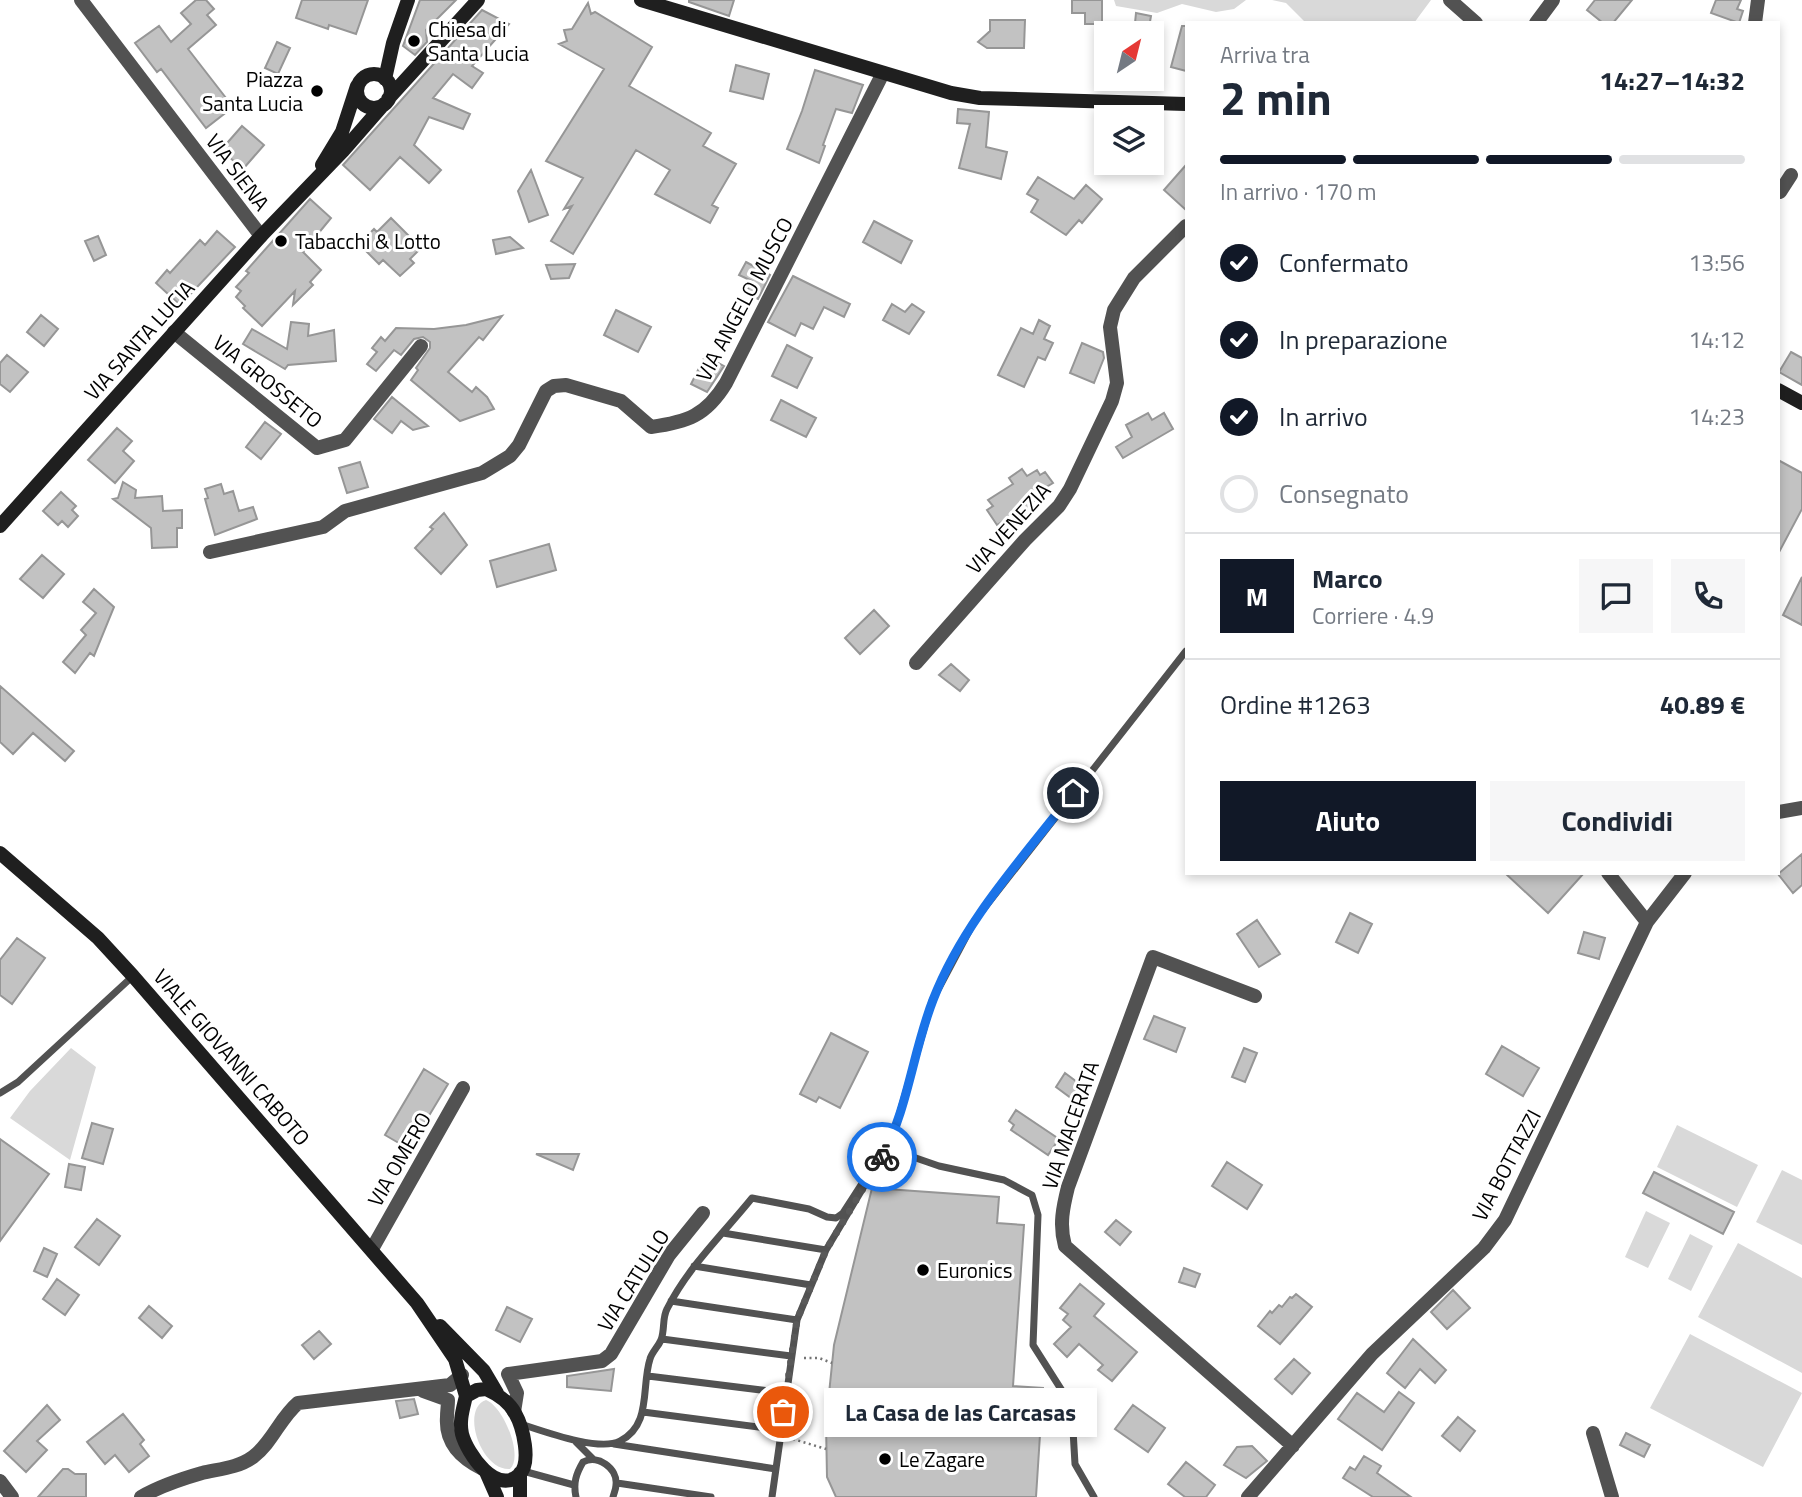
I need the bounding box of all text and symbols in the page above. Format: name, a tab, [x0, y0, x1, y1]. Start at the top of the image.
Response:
place label: Chiesa di Santa Lucia	[428, 13, 529, 69]
north arrow	[1094, 21, 1164, 91]
map controls	[1094, 21, 1164, 175]
marker: Chiesa di Santa Lucia	[406, 33, 422, 49]
text: Arriva tra	[1220, 37, 1310, 72]
text: 14:27–14:32	[1599, 61, 1745, 100]
place label: Piazza Santa Lucia	[202, 63, 303, 119]
text: 2 min	[1220, 63, 1332, 133]
marker: Piazza Santa Lucia	[309, 83, 325, 99]
button: layers	[1094, 105, 1164, 175]
street label: VIA SIENA	[198, 127, 278, 218]
text: In arrivo · 170 m	[1220, 174, 1377, 209]
street label: VIA ANGELO MUSCO	[687, 211, 801, 387]
place label: Tabacchi & Lotto	[295, 225, 441, 257]
marker: Tabacchi & Lotto	[273, 233, 289, 249]
text: Confermato	[1279, 243, 1409, 282]
icon: check	[1220, 244, 1258, 282]
text: 13:56	[1688, 245, 1745, 280]
street label: VIA SANTA LUCIA	[76, 272, 202, 407]
text: In preparazione	[1279, 320, 1448, 359]
icon: check	[1220, 321, 1258, 359]
text: 14:12	[1688, 322, 1745, 357]
street label: VIA GROSSETO	[206, 327, 330, 435]
text: In arrivo	[1279, 397, 1368, 436]
icon: check	[1220, 398, 1258, 436]
text: 14:23	[1688, 399, 1745, 434]
text: Consegnato	[1279, 474, 1409, 513]
street label: VIA VENEZIA	[958, 475, 1058, 581]
text: Marco	[1312, 559, 1383, 598]
button: chat	[1579, 559, 1653, 633]
button: phone	[1671, 559, 1745, 633]
text: M	[1246, 577, 1268, 616]
text: Corriere · 4.9	[1312, 598, 1434, 633]
text: Ordine #1263	[1220, 685, 1371, 724]
text: 40.89 €	[1660, 685, 1745, 724]
pin	[1043, 763, 1103, 823]
icon: home	[1054, 774, 1092, 812]
button: Aiuto	[1220, 781, 1476, 861]
button: Condividi	[1490, 781, 1745, 861]
street label: VIALE GIOVANNI CABOTO	[146, 962, 318, 1152]
street label: VIA MACERATA	[1033, 1056, 1107, 1194]
street label: VIA BOTTAZZI	[1463, 1104, 1549, 1226]
street label: VIA OMERO	[359, 1106, 439, 1212]
courier	[847, 1122, 917, 1192]
icon: bike	[863, 1138, 901, 1176]
street label: VIA CATULLO	[589, 1223, 677, 1337]
place label: Euronics	[937, 1254, 1013, 1286]
marker: Euronics	[915, 1262, 931, 1278]
pin	[753, 1382, 813, 1442]
callout: La Casa de las Carcasas	[825, 1388, 1098, 1436]
icon: bag	[764, 1393, 802, 1431]
text: La Casa de las Carcasas	[845, 1395, 1076, 1430]
place label: Le Zagare	[899, 1443, 985, 1475]
marker: Le Zagare	[877, 1451, 893, 1467]

